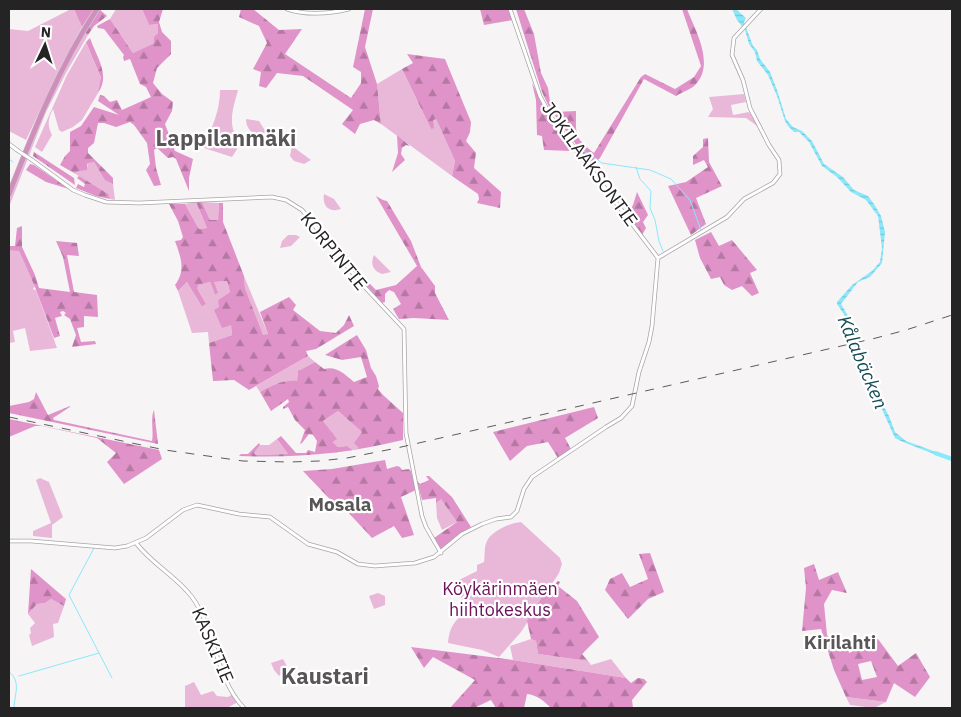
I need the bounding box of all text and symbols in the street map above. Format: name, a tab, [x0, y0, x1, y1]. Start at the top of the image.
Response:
north arrow	[20, 20, 70, 70]
text: N	[40, 23, 52, 41]
street label: JOKILAAKSONTIE	[537, 97, 643, 231]
district label: Lappilanmäki	[156, 123, 296, 152]
street label: KORPINTIE	[296, 207, 372, 295]
water label: Kålabäcken	[833, 312, 893, 412]
district label: Mosala	[308, 492, 372, 516]
park label: Köykärinmäen hiihtokeskus	[442, 577, 558, 621]
street label: KASKITIE	[187, 604, 239, 686]
district label: Kirilahti	[804, 630, 876, 654]
district label: Kaustari	[281, 661, 369, 690]

